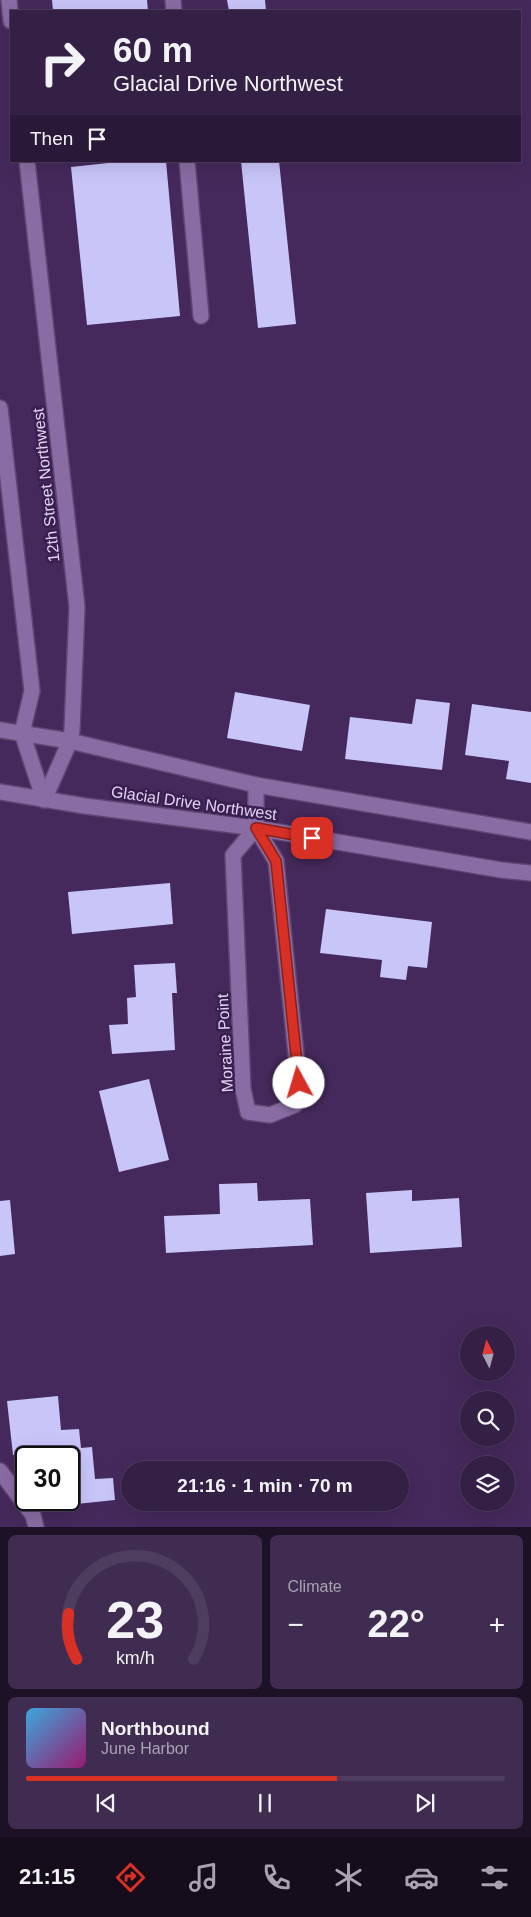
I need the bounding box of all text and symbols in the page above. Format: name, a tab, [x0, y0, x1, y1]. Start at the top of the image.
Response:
icon: right	[30, 30, 95, 95]
text: 60 m	[113, 30, 193, 69]
text: Glacial Drive Northwest	[113, 71, 343, 96]
icon: arrive	[83, 125, 111, 153]
text: Then	[30, 128, 73, 149]
street label: 12th Street Northwest	[29, 407, 63, 563]
street label: Glacial Drive Northwest	[110, 783, 278, 823]
pin	[291, 817, 333, 859]
icon: arrive	[298, 824, 326, 852]
street label: Moraine Point	[214, 993, 236, 1093]
position arrow	[272, 1056, 324, 1108]
north arrow	[460, 1326, 515, 1381]
map controls	[460, 1326, 515, 1511]
button: search	[460, 1391, 515, 1446]
speed limit sign: 30	[15, 1446, 80, 1511]
button: layers	[460, 1456, 515, 1511]
text: 21:16 · 1 min · 70 m	[177, 1475, 353, 1496]
text: Climate	[288, 1578, 342, 1595]
text: 23	[106, 1591, 164, 1649]
text: 22°	[368, 1603, 425, 1645]
text: −	[288, 1609, 304, 1640]
text: +	[489, 1609, 505, 1640]
text: km/h	[115, 1648, 154, 1668]
text: Northbound	[101, 1718, 210, 1739]
text: June Harbor	[101, 1740, 189, 1757]
icon: previous	[92, 1789, 120, 1817]
icon: pause	[251, 1789, 279, 1817]
icon: next	[411, 1789, 439, 1817]
icon: directions	[113, 1860, 148, 1895]
icon: music	[186, 1860, 221, 1895]
icon: phone	[259, 1860, 294, 1895]
icon: climate	[331, 1860, 366, 1895]
icon: car	[404, 1860, 439, 1895]
icon: filters	[477, 1860, 512, 1895]
text: 21:15	[19, 1864, 75, 1889]

